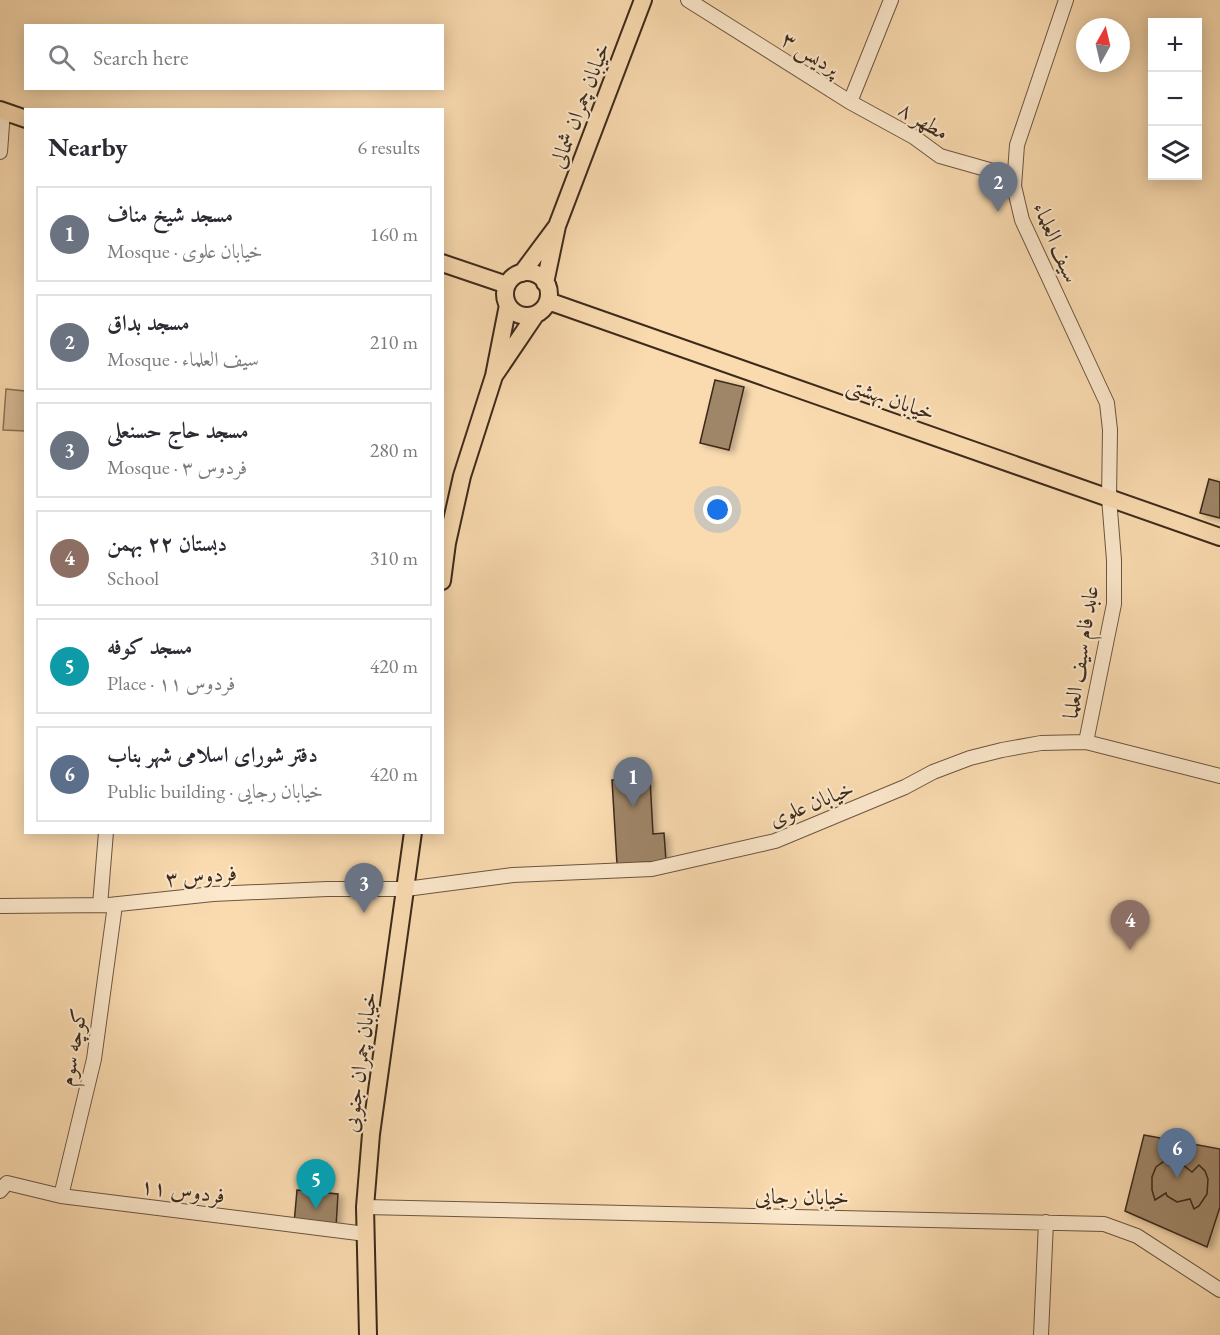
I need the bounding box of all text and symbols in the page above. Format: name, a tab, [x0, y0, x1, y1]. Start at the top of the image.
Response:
north arrow	[1076, 18, 1130, 72]
map controls	[1148, 18, 1202, 180]
button: +	[1148, 18, 1202, 72]
search box	[24, 24, 444, 90]
street label: پردیس ۳	[776, 24, 847, 85]
street label: خیابان چمران شمالی	[542, 38, 617, 172]
icon: search	[45, 41, 78, 74]
text: Search here	[93, 43, 188, 72]
button: −	[1148, 72, 1202, 126]
street label: مطهر ۸	[893, 94, 954, 147]
button: layers	[1148, 126, 1202, 180]
text: Nearby	[48, 130, 128, 164]
text: 6 results	[357, 134, 420, 160]
pin: 2	[978, 162, 1018, 212]
street label: سیف العلماء	[1027, 198, 1086, 287]
text: مسجد شیخ مناف	[107, 200, 233, 229]
text: 1	[64, 221, 75, 247]
text: 160 m	[370, 221, 418, 247]
text: Mosque · خیابان علوی	[107, 238, 263, 264]
text: مسجد بداق	[107, 308, 190, 337]
text: 2	[64, 329, 75, 355]
text: 210 m	[370, 329, 418, 355]
text: Mosque · سیف العلماء	[107, 346, 259, 372]
street label: خیابان بهشتی	[843, 370, 939, 428]
text: مسجد حاج حسنعلی	[107, 416, 248, 445]
text: 3	[64, 437, 75, 463]
text: 280 m	[370, 437, 418, 463]
text: Mosque · فردوس ۳	[107, 454, 247, 480]
your location	[703, 495, 732, 524]
text: دبستان ۲۲ بهمن	[107, 529, 227, 558]
text: 4	[64, 545, 75, 571]
text: 310 m	[370, 545, 418, 571]
text: School	[107, 565, 159, 591]
street label: عابد فام سیف العلما	[1056, 583, 1110, 722]
text: مسجد کوفه	[107, 632, 192, 661]
text: 5	[64, 653, 75, 679]
text: 420 m	[370, 653, 418, 679]
text: Place · فردوس ۱۱	[107, 670, 235, 696]
text: دفتر شورای اسلامی شهر بناب	[107, 740, 318, 769]
pin: 1	[614, 758, 652, 807]
text: 6	[64, 761, 75, 787]
text: 420 m	[370, 761, 418, 787]
street label: خیابان علوی	[764, 773, 858, 834]
text: Public building · خیابان رجایی	[107, 778, 323, 804]
street label: فردوس ۳	[164, 858, 238, 893]
pin: 3	[344, 864, 384, 913]
pin: 4	[1110, 900, 1150, 950]
street label: خیابان چمران جنوبی	[335, 990, 386, 1135]
street label: کوچه سوم	[51, 1006, 98, 1089]
pin: 6	[1158, 1128, 1196, 1178]
pin: 5	[296, 1160, 336, 1209]
street label: فردوس ۱۱	[139, 1171, 227, 1210]
street label: خیابان رجایی	[755, 1181, 849, 1213]

